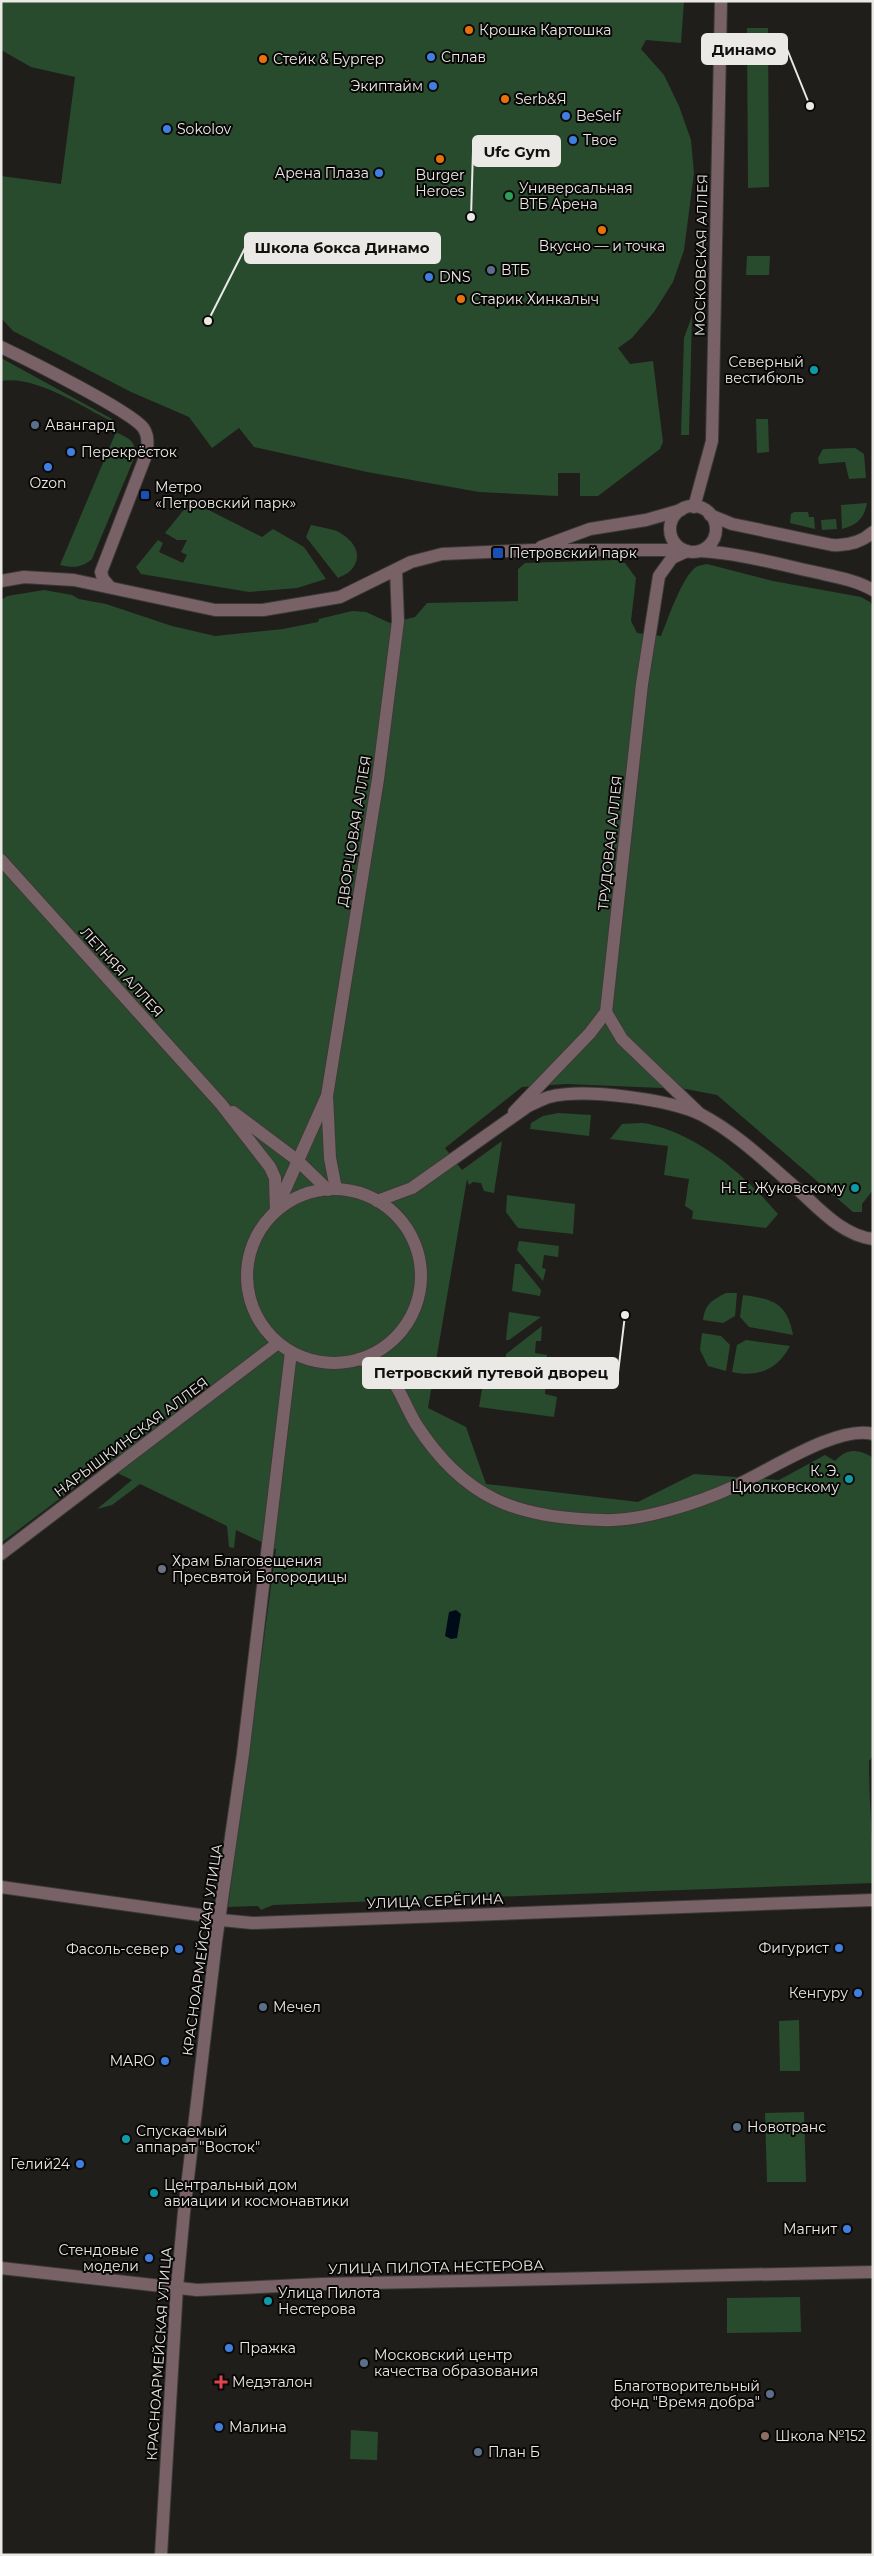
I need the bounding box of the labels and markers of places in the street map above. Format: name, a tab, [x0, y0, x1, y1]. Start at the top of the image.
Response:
place label: Крошка Картошка	[479, 21, 611, 39]
marker: Крошка Картошка	[463, 24, 475, 36]
callout: Динамо	[702, 34, 787, 64]
place label: Сплав	[441, 48, 486, 66]
place label: Стейк & Бургер	[273, 50, 384, 68]
marker: Сплав	[425, 51, 437, 63]
marker: Стейк & Бургер	[257, 53, 269, 65]
place label: Экиптайм	[350, 77, 423, 95]
marker: Экиптайм	[427, 80, 439, 92]
place label: Serb&Я	[515, 90, 567, 108]
marker: Serb&Я	[499, 93, 511, 105]
place label: BeSelf	[576, 107, 622, 125]
marker: BeSelf	[560, 110, 572, 122]
place label: Sokolov	[177, 120, 232, 138]
marker: Sokolov	[161, 123, 173, 135]
place label: Твое	[583, 131, 617, 149]
marker: Твое	[567, 134, 579, 146]
callout: Ufc Gym	[473, 136, 560, 166]
marker: Burger Heroes	[434, 153, 446, 165]
place label: Арена Плаза	[275, 164, 369, 182]
place label: Burger Heroes	[415, 166, 465, 200]
marker: Арена Плаза	[373, 167, 385, 179]
place label: Универсальная ВТБ Арена	[519, 179, 633, 213]
marker: Универсальная ВТБ Арена	[503, 190, 515, 202]
marker: Вкусно — и точка	[596, 224, 608, 236]
callout: Школа бокса Динамо	[245, 233, 440, 263]
place label: Вкусно — и точка	[539, 237, 665, 255]
place label: ВТБ	[501, 261, 530, 279]
marker: ВТБ	[485, 264, 497, 276]
place label: DNS	[439, 268, 471, 286]
marker: DNS	[423, 271, 435, 283]
place label: Старик Хинкалыч	[471, 290, 599, 308]
marker: Старик Хинкалыч	[455, 293, 467, 305]
place label: Cеверный вестибюль	[725, 353, 804, 387]
marker: Cеверный вестибюль	[808, 364, 820, 376]
place label: Авангард	[45, 416, 115, 434]
marker: Авангард	[29, 419, 41, 431]
place label: Перекрёсток	[81, 443, 177, 461]
marker: Перекрёсток	[65, 446, 77, 458]
marker: Ozon	[42, 461, 54, 473]
place label: Ozon	[29, 474, 67, 492]
place label: Метро «Петровский парк»	[155, 478, 296, 512]
marker: Метро «Петровский парк»	[139, 489, 151, 501]
place label: Петровский парк	[509, 544, 637, 562]
marker: Петровский парк	[491, 546, 505, 560]
place label: Н. Е. Жуковскому	[720, 1179, 845, 1197]
marker: Н. Е. Жуковскому	[849, 1182, 861, 1194]
callout: Петровский путевой дворец	[363, 1358, 618, 1388]
place label: К. Э. Циолковскому	[731, 1462, 839, 1496]
marker: К. Э. Циолковскому	[843, 1473, 855, 1485]
place label: Храм Благовещения Пресвятой Богородицы	[172, 1552, 347, 1586]
marker: Храм Благовещения Пресвятой Богородицы	[156, 1563, 168, 1575]
place label: Фигурист	[758, 1939, 829, 1957]
place label: Фасоль-север	[66, 1940, 169, 1958]
marker: Фигурист	[833, 1942, 845, 1954]
marker: Фасоль-север	[173, 1943, 185, 1955]
place label: Кенгуру	[789, 1984, 848, 2002]
marker: Кенгуру	[852, 1987, 864, 1999]
place label: Мечел	[273, 1998, 321, 2016]
marker: Мечел	[257, 2001, 269, 2013]
place label: MARO	[110, 2052, 155, 2070]
marker: MARO	[159, 2055, 171, 2067]
place label: Новотранс	[747, 2118, 826, 2136]
marker: Новотранс	[731, 2121, 743, 2133]
place label: Спускаемый аппарат "Восток"	[136, 2122, 260, 2156]
marker: Спускаемый аппарат "Восток"	[120, 2133, 132, 2145]
place label: Гелий24	[10, 2155, 71, 2173]
marker: Гелий24	[74, 2158, 86, 2170]
place label: Центральный дом авиации и космонавтики	[164, 2176, 349, 2210]
marker: Центральный дом авиации и космонавтики	[148, 2187, 160, 2199]
place label: Магнит	[783, 2220, 837, 2238]
marker: Магнит	[841, 2223, 853, 2235]
place label: Стендовые модели	[59, 2241, 139, 2275]
marker: Стендовые модели	[143, 2252, 155, 2264]
place label: Улица Пилота Нестерова	[278, 2284, 380, 2318]
marker: Улица Пилота Нестерова	[262, 2295, 274, 2307]
place label: Пражка	[239, 2339, 296, 2357]
marker: Пражка	[223, 2342, 235, 2354]
place label: Московский центр качества образования	[374, 2346, 538, 2380]
marker: Московский центр качества образования	[358, 2357, 370, 2369]
place label: Медэталон	[232, 2373, 313, 2391]
marker: Медэталон	[214, 2375, 228, 2389]
place label: Благотворительный фонд "Время добра"	[611, 2377, 760, 2411]
marker: Благотворительный фонд "Время добра"	[764, 2388, 776, 2400]
place label: Малина	[229, 2418, 287, 2436]
marker: Малина	[213, 2421, 225, 2433]
place label: Школа №152	[775, 2427, 866, 2445]
marker: Школа №152	[759, 2430, 771, 2442]
place label: План Б	[488, 2443, 540, 2461]
marker: План Б	[472, 2446, 484, 2458]

